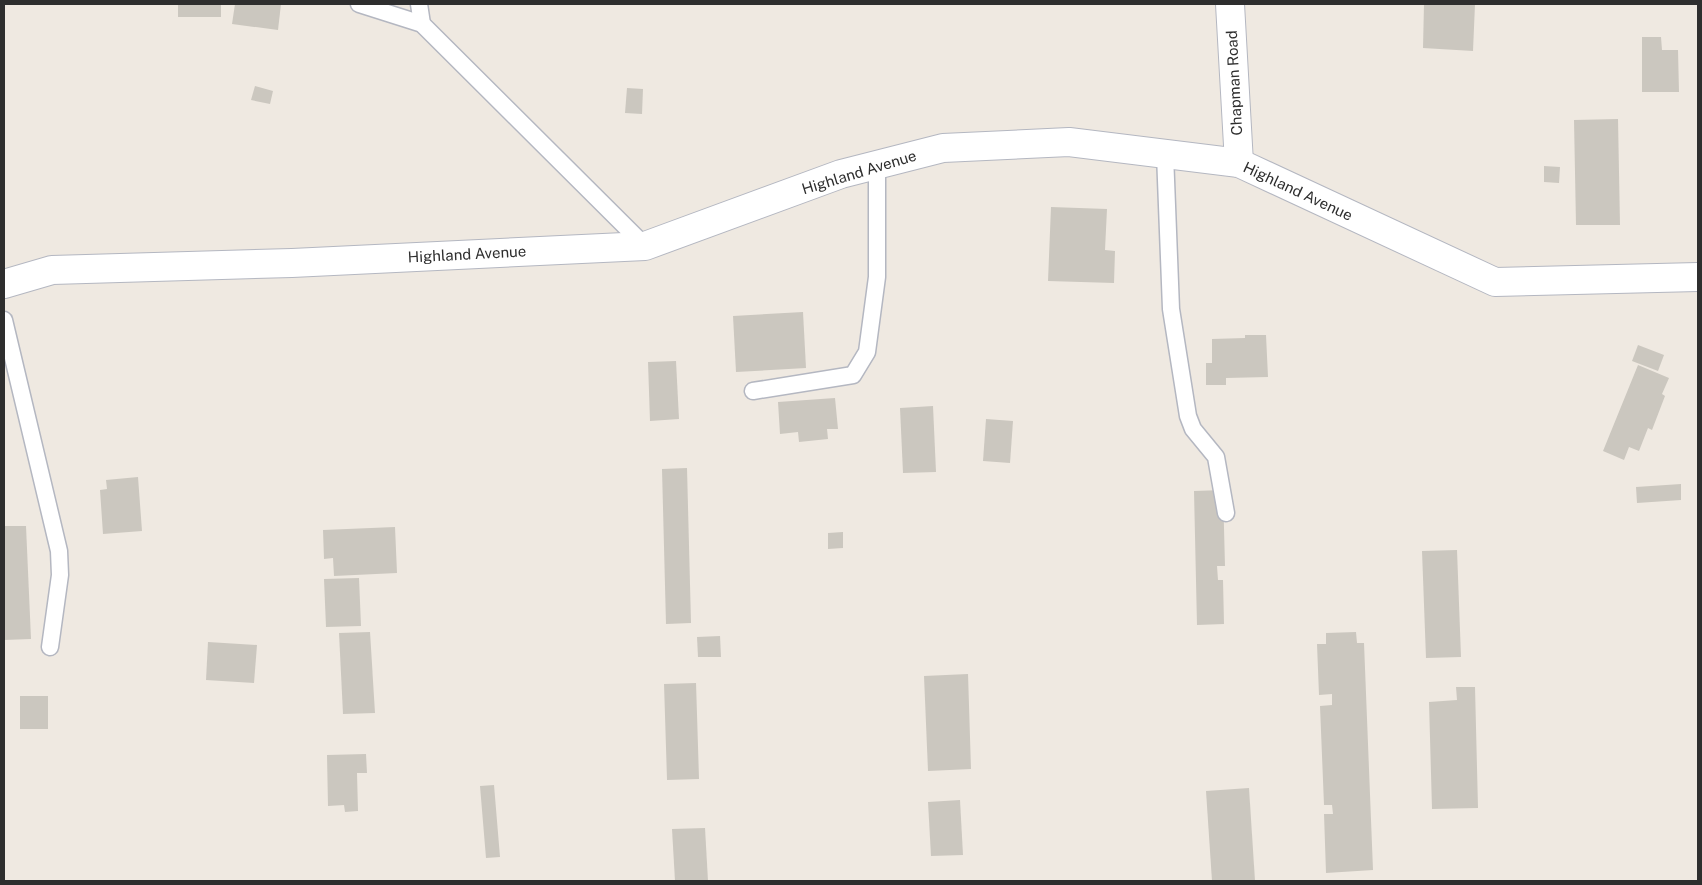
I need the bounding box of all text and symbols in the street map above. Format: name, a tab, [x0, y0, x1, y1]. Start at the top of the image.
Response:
street label: Chapman Road	[1223, 30, 1245, 136]
street label: Highland Avenue	[800, 147, 918, 197]
street label: Highland Avenue	[1241, 158, 1355, 224]
street label: Highland Avenue	[407, 242, 527, 266]

